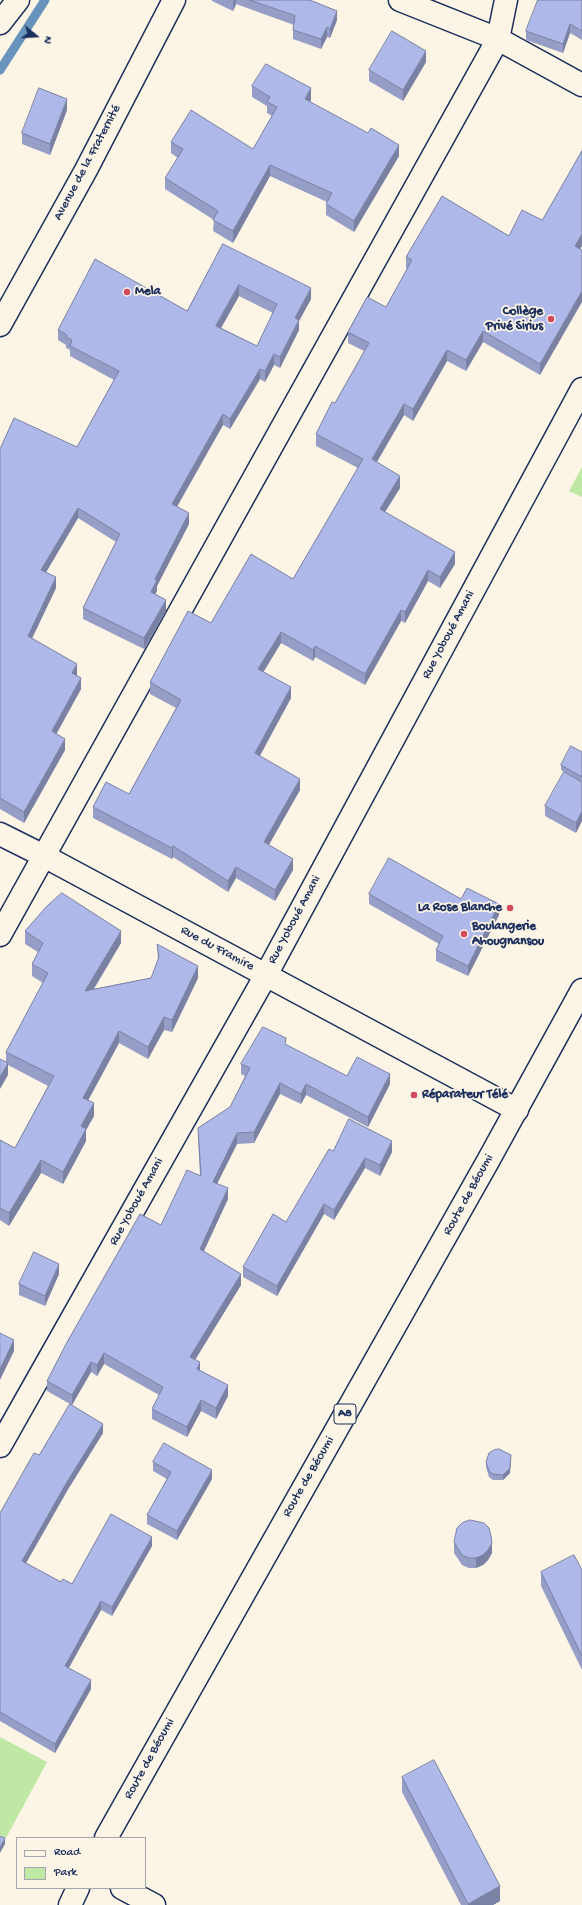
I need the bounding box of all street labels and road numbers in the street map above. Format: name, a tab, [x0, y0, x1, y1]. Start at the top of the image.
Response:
street label: Avenue de la Fraternité	[51, 102, 125, 224]
street label: Rue Yoboué Amani	[419, 588, 479, 682]
street label: Rue Yoboué Amani	[265, 873, 325, 967]
street label: Rue du Framire	[177, 923, 257, 975]
street label: Route de Béoumi	[440, 1152, 498, 1238]
street label: Rue Yoboué Amani	[106, 1155, 168, 1249]
road number: A8	[334, 1404, 356, 1424]
street label: Route de Béoumi	[280, 1434, 338, 1520]
street label: Route de Béoumi	[121, 1716, 179, 1802]

